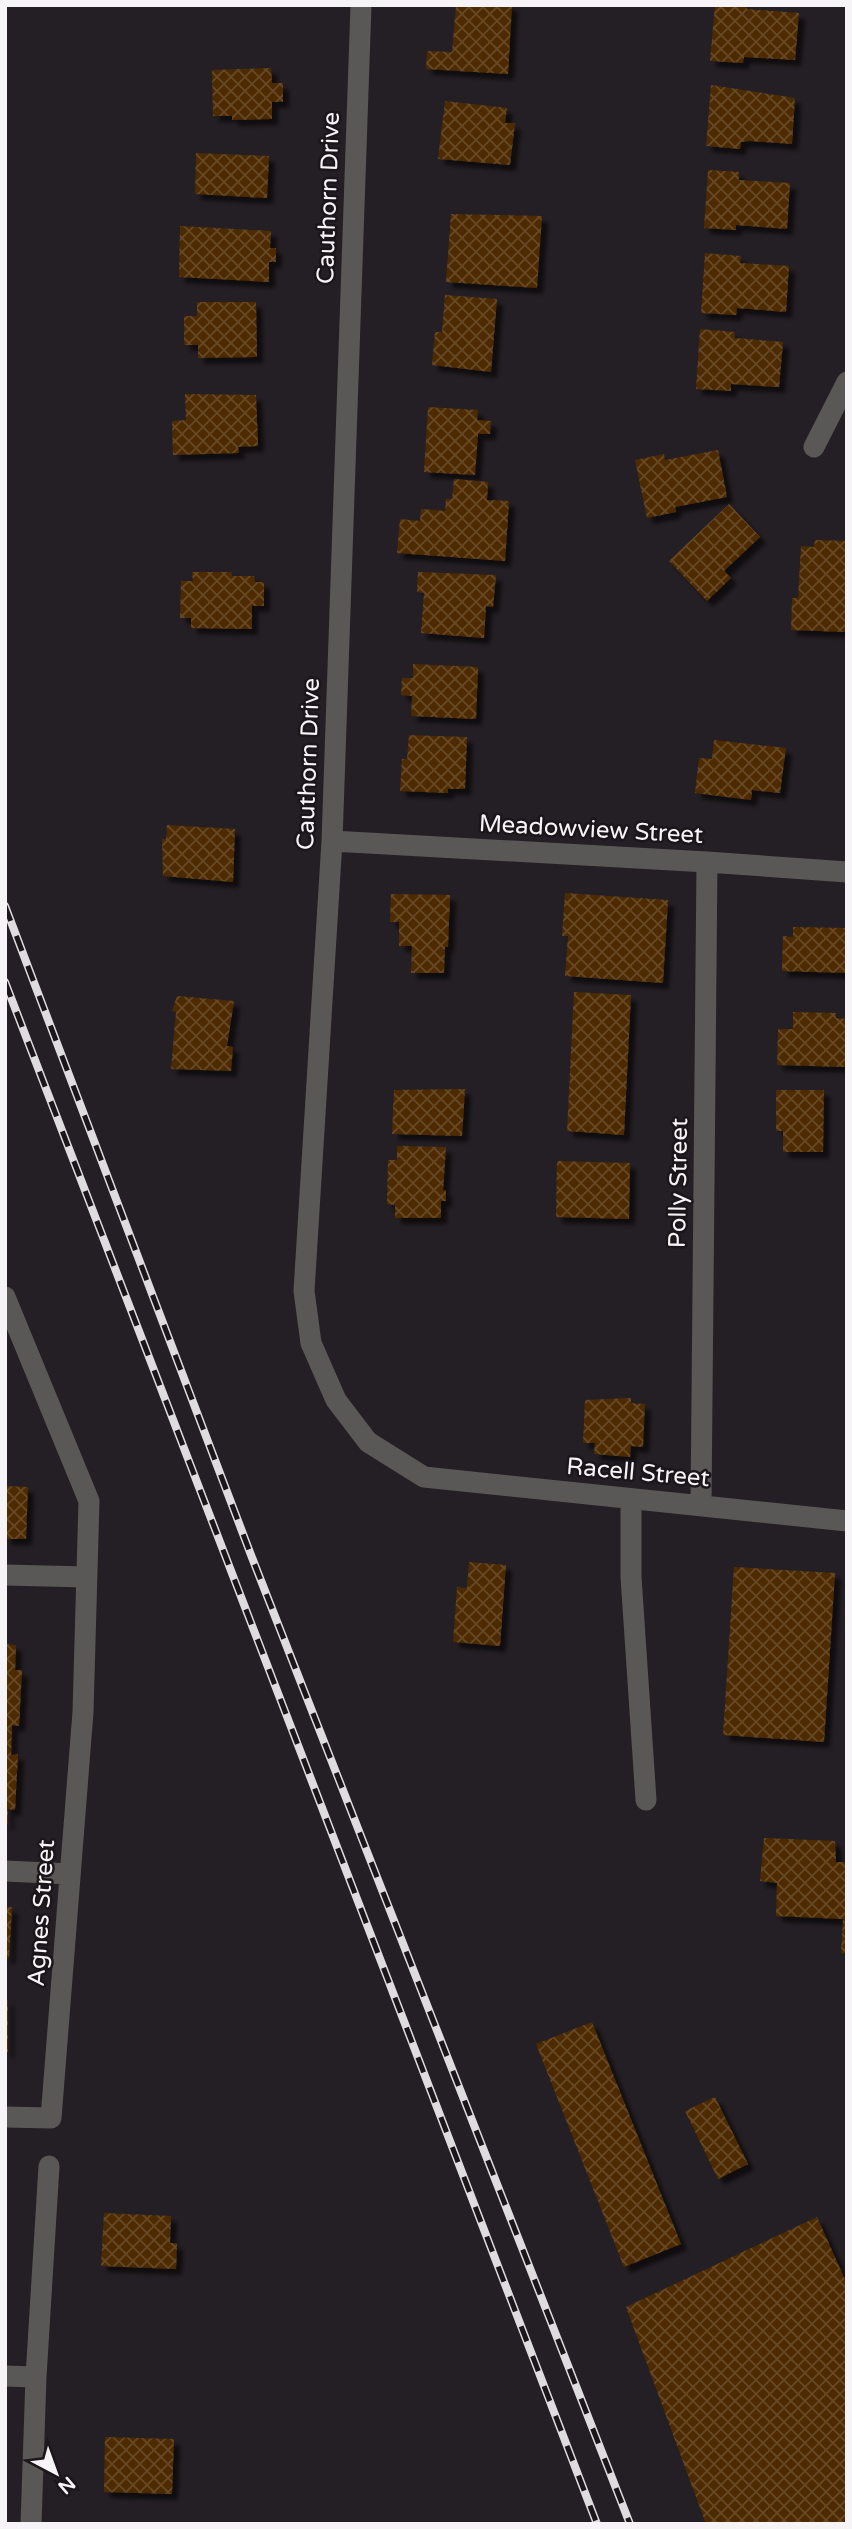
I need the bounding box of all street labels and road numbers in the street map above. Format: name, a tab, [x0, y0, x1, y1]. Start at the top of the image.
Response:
street label: Cauthorn Drive	[311, 111, 346, 285]
street label: Cauthorn Drive	[291, 677, 326, 851]
street label: Meadowview Street	[478, 809, 704, 850]
street label: Polly Street	[663, 1118, 694, 1248]
street label: Racell Street	[565, 1452, 711, 1493]
street label: Agnes Street	[22, 1839, 61, 1988]

